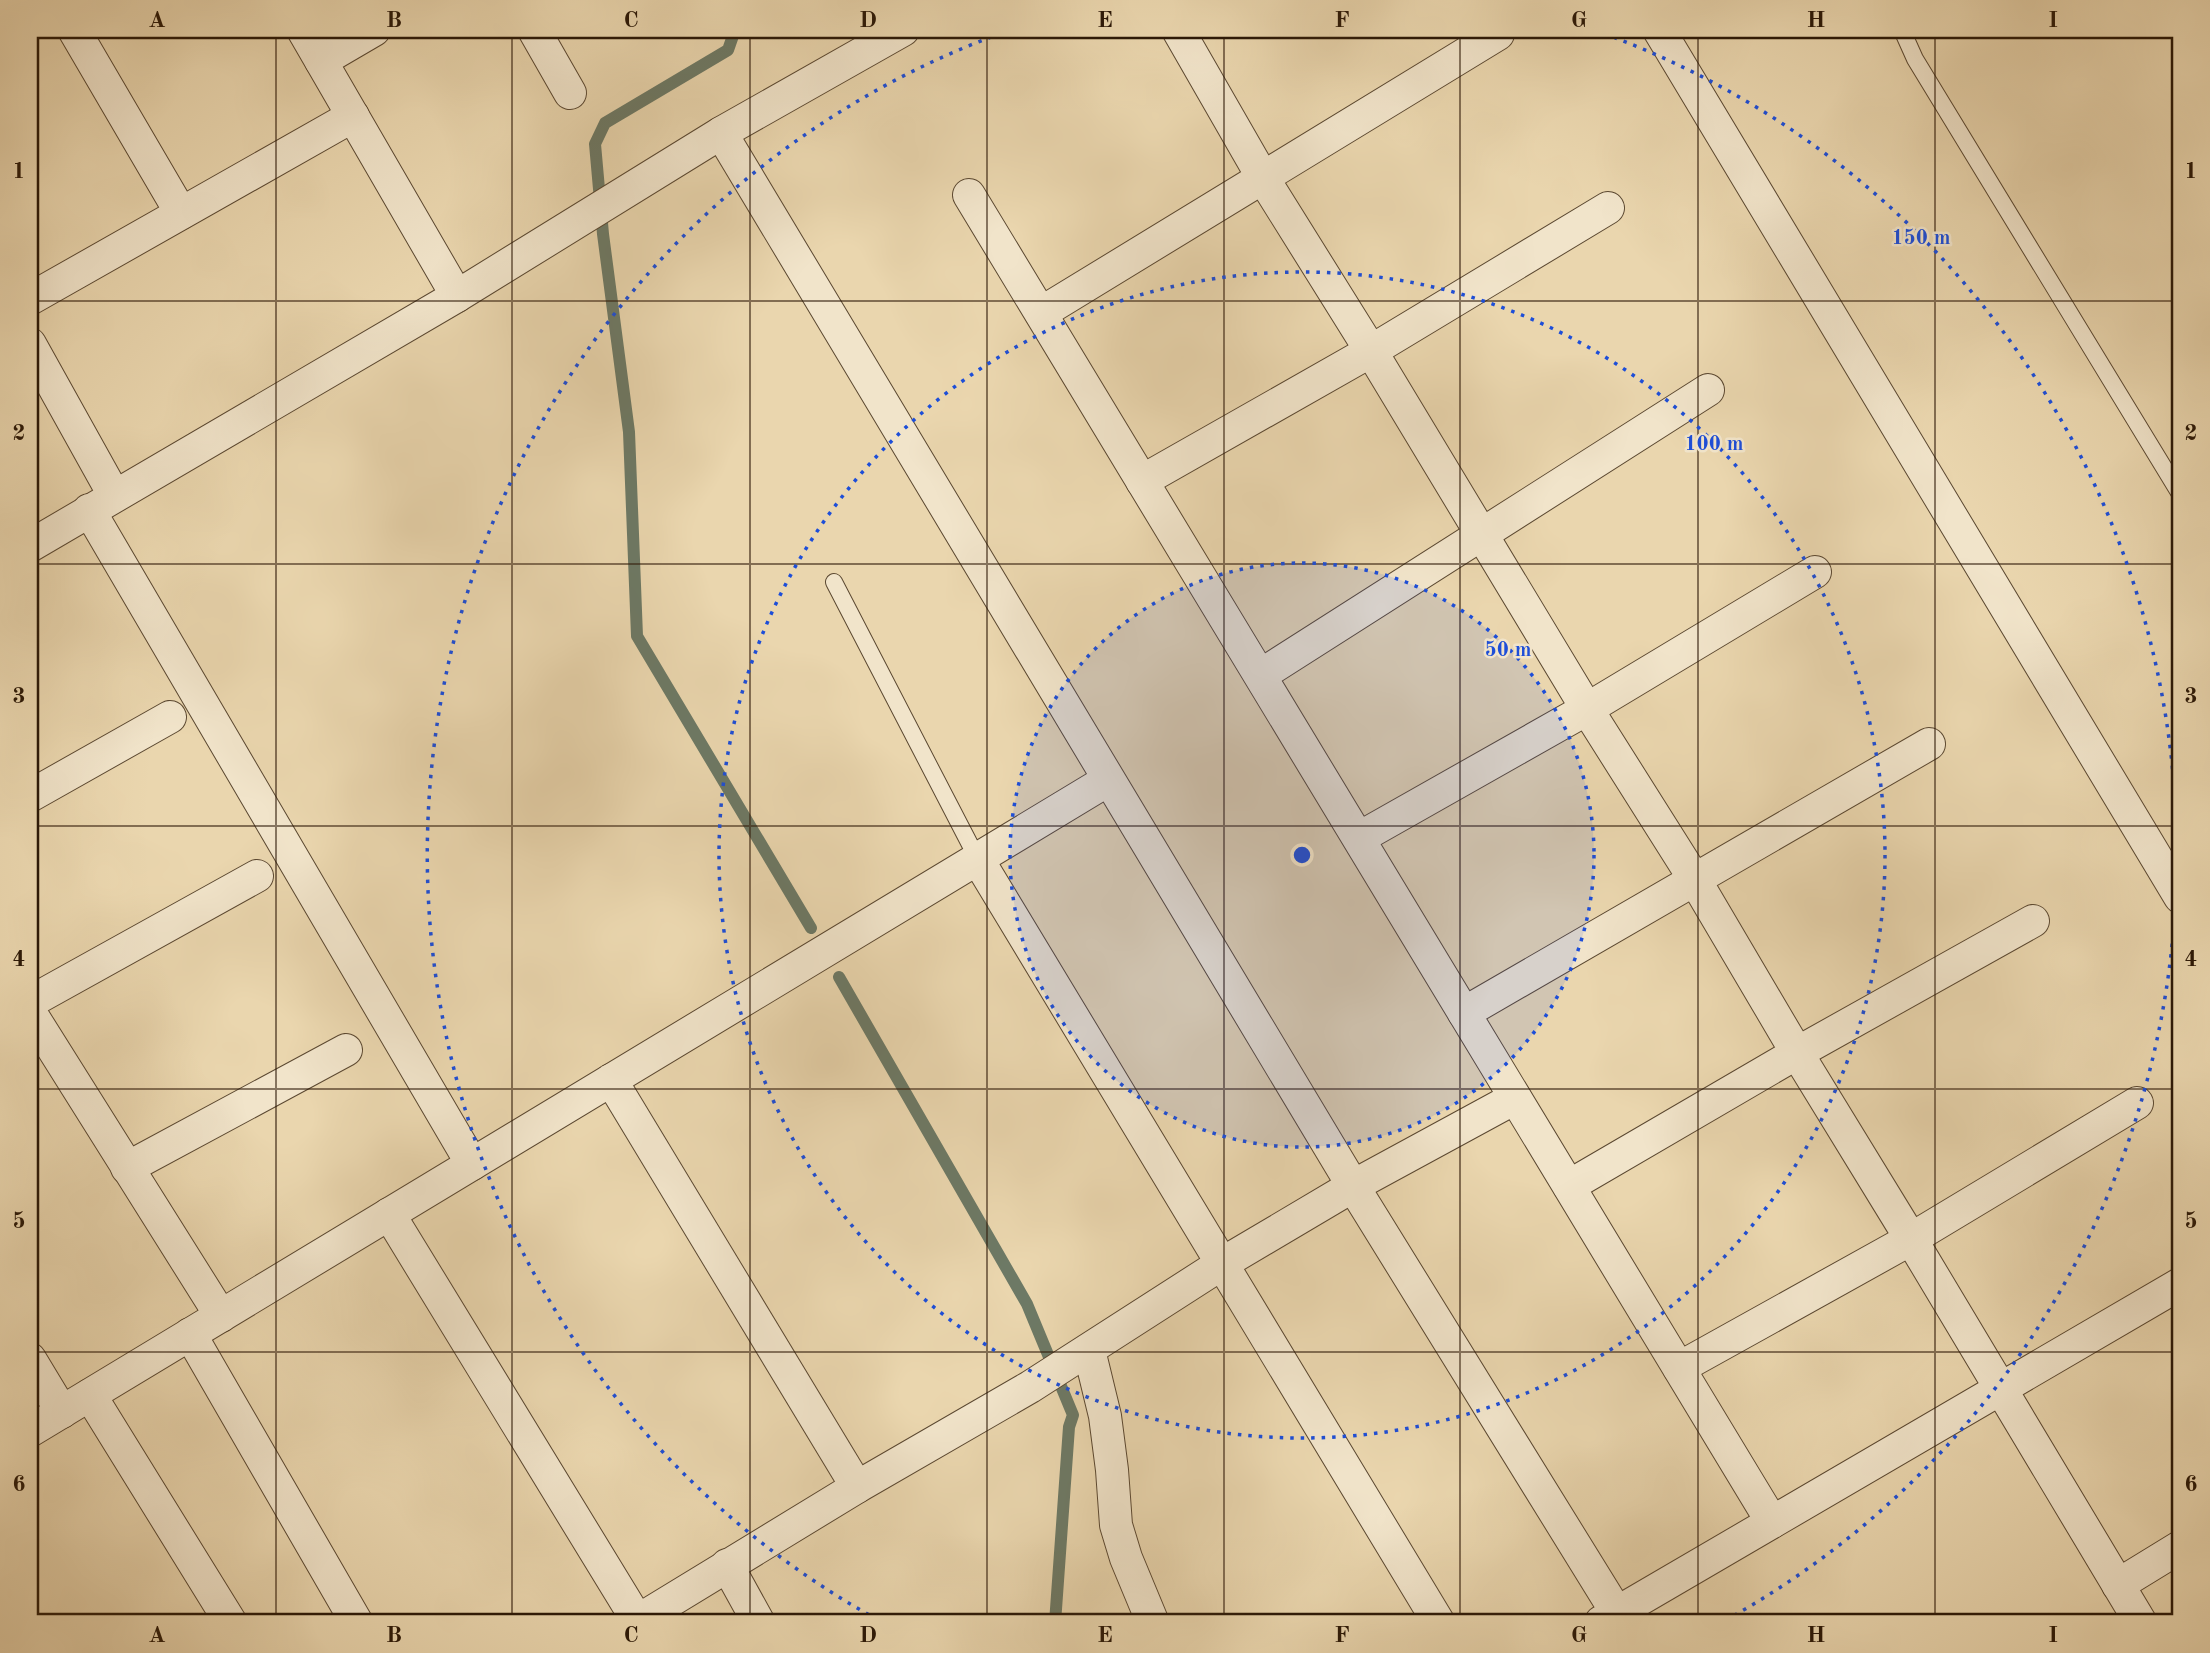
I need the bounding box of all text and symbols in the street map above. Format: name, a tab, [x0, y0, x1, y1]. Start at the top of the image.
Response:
text: A	[148, 9, 166, 32]
text: B	[386, 9, 402, 32]
text: C	[623, 9, 639, 32]
text: D	[859, 9, 877, 32]
text: E	[1097, 9, 1113, 32]
text: F	[1334, 9, 1350, 32]
text: G	[1571, 9, 1587, 32]
text: H	[1807, 9, 1825, 32]
text: I	[2048, 9, 2058, 32]
text: 1	[12, 160, 26, 183]
text: 1	[2184, 160, 2198, 183]
text: 150 m	[1891, 228, 1951, 249]
text: 2	[12, 422, 26, 445]
text: 2	[2184, 422, 2198, 445]
text: 100 m	[1684, 434, 1744, 455]
text: 50 m	[1484, 640, 1532, 661]
text: 3	[12, 685, 26, 708]
text: 3	[2184, 685, 2198, 708]
centre of rings	[1290, 843, 1314, 867]
text: 4	[12, 948, 26, 971]
text: 4	[2184, 948, 2198, 971]
text: 5	[12, 1210, 26, 1233]
text: 5	[2184, 1210, 2198, 1233]
text: 6	[12, 1473, 26, 1496]
text: 6	[2184, 1473, 2198, 1496]
text: A	[148, 1624, 166, 1647]
text: B	[386, 1624, 402, 1647]
text: C	[623, 1624, 639, 1647]
text: D	[859, 1624, 877, 1647]
text: E	[1097, 1624, 1113, 1647]
text: F	[1334, 1624, 1350, 1647]
text: G	[1571, 1624, 1587, 1647]
text: H	[1807, 1624, 1825, 1647]
text: I	[2048, 1624, 2058, 1647]

